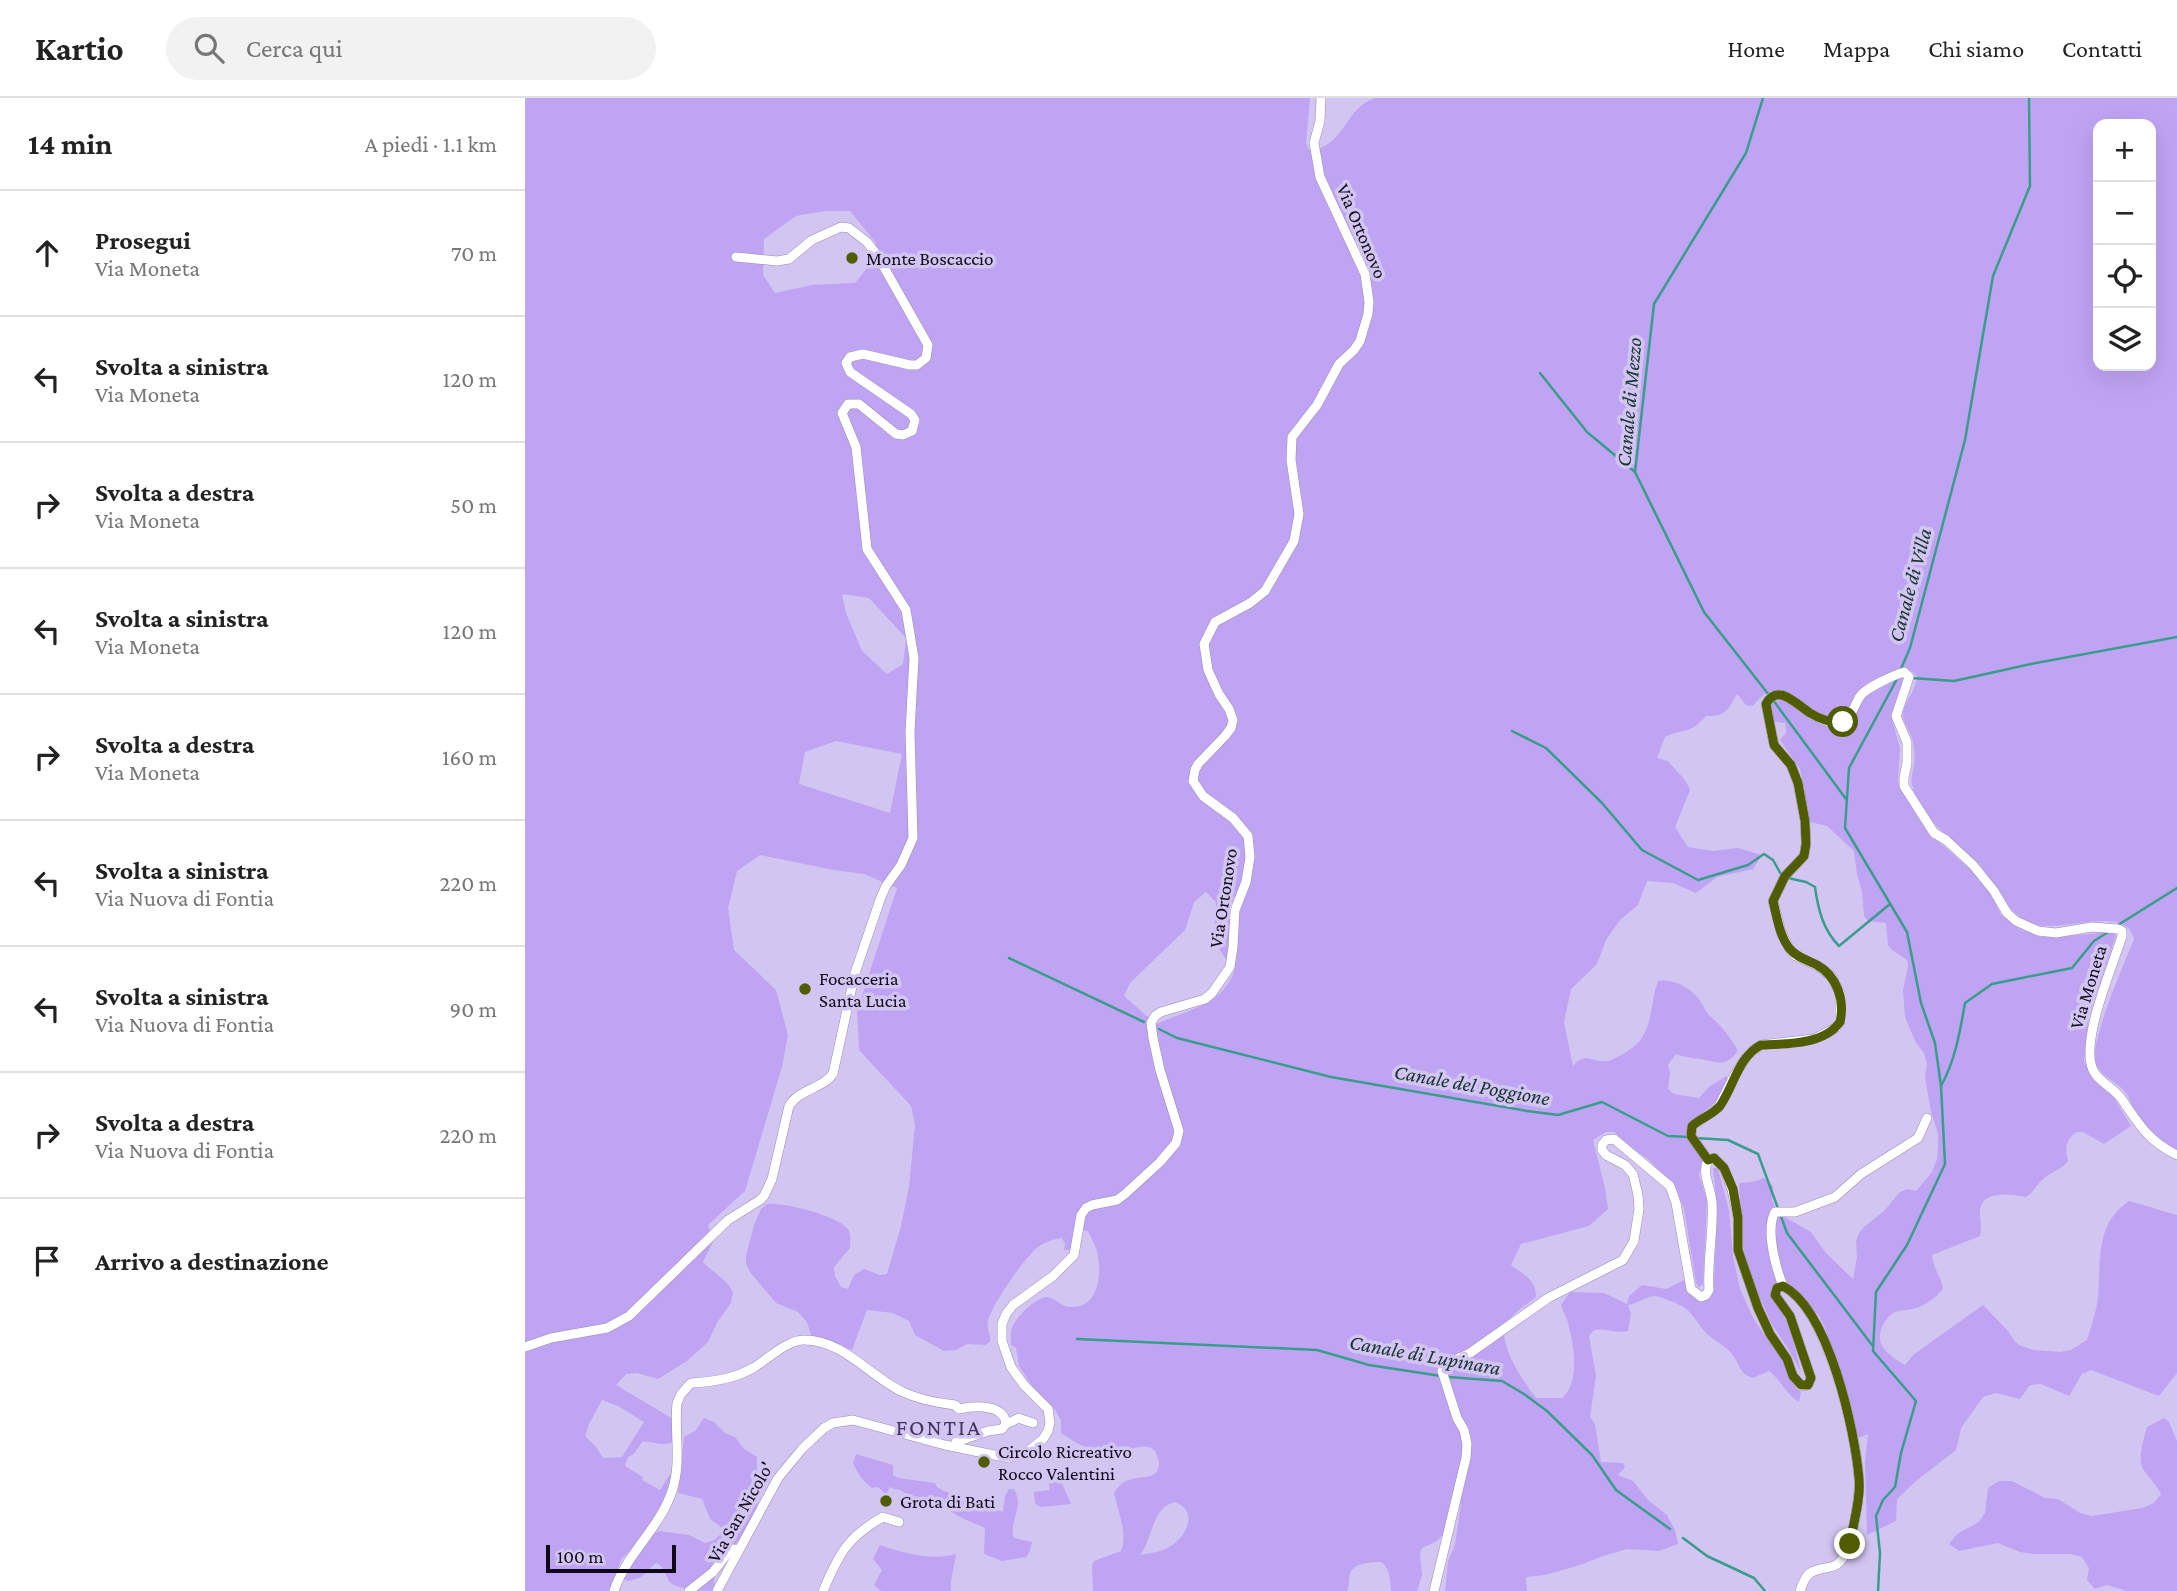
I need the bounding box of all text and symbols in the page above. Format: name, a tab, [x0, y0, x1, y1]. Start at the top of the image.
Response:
search box	[166, 17, 656, 80]
icon: search	[190, 29, 228, 67]
text: Kartio	[35, 30, 124, 67]
text: Cerca qui	[246, 34, 343, 63]
text: Home	[1727, 35, 1785, 62]
text: Mappa	[1823, 35, 1890, 62]
text: Chi siamo	[1928, 35, 2024, 62]
text: Contatti	[2062, 35, 2142, 62]
map controls	[2093, 119, 2156, 371]
button: +	[2093, 119, 2156, 182]
text: 14 min	[28, 127, 113, 160]
text: A piedi · 1.1 km	[365, 131, 497, 157]
street label: Via Ortonovo	[1333, 181, 1391, 281]
button: −	[2093, 182, 2156, 245]
text: Prosegui	[95, 226, 191, 255]
icon: ahead	[28, 234, 66, 272]
text: 70 m	[451, 240, 497, 266]
button: locate	[2093, 245, 2156, 308]
place label: Monte Boscaccio	[866, 248, 994, 269]
marker: Monte Boscaccio	[844, 250, 860, 266]
text: Via Moneta	[95, 255, 200, 281]
button: layers	[2093, 308, 2156, 371]
water label: Canale di Mezzo	[1611, 336, 1647, 468]
text: Svolta a sinistra	[95, 352, 269, 381]
icon: left	[28, 360, 66, 398]
text: 120 m	[443, 366, 497, 392]
text: Via Moneta	[95, 381, 200, 407]
text: Svolta a destra	[95, 478, 254, 507]
icon: right	[28, 486, 66, 524]
text: 50 m	[450, 492, 497, 518]
text: Via Moneta	[95, 507, 200, 533]
water label: Canale di Villa	[1883, 525, 1937, 644]
text: Svolta a sinistra	[95, 604, 269, 633]
icon: left	[28, 612, 66, 650]
text: 120 m	[443, 618, 497, 644]
text: Via Moneta	[95, 633, 200, 659]
route start	[1827, 706, 1858, 737]
text: Svolta a destra	[95, 730, 254, 759]
icon: right	[28, 738, 66, 776]
text: 160 m	[442, 744, 497, 770]
text: Via Moneta	[95, 759, 200, 785]
street label: Via Ortonovo	[1205, 847, 1241, 949]
text: Svolta a sinistra	[95, 856, 269, 885]
icon: left	[28, 864, 66, 902]
text: 220 m	[439, 870, 497, 896]
text: Via Nuova di Fontia	[95, 885, 274, 911]
street label: Via Moneta	[2065, 942, 2111, 1031]
place label: Focacceria Santa Lucia	[819, 968, 907, 1011]
marker: Focacceria Santa Lucia	[797, 981, 813, 997]
text: Svolta a sinistra	[95, 982, 269, 1011]
icon: left	[28, 990, 66, 1028]
text: 90 m	[450, 996, 497, 1022]
text: Via Nuova di Fontia	[95, 1011, 274, 1037]
water label: Canale del Poggione	[1392, 1059, 1552, 1111]
text: Svolta a destra	[95, 1108, 254, 1137]
icon: right	[28, 1116, 66, 1154]
text: 220 m	[439, 1122, 497, 1148]
text: Via Nuova di Fontia	[95, 1137, 274, 1163]
icon: arrive	[28, 1242, 66, 1280]
text: Arrivo a destinazione	[95, 1247, 329, 1276]
water label: Canale di Lupinara	[1348, 1330, 1503, 1380]
district label: FONTIA	[896, 1414, 982, 1440]
place label: Circolo Ricreativo Rocco Valentini	[998, 1441, 1132, 1484]
marker: Circolo Ricreativo Rocco Valentini	[976, 1454, 992, 1470]
street label: Via San Nicolo'	[703, 1458, 777, 1566]
place label: Grota di Bati	[900, 1491, 995, 1512]
marker: Grota di Bati	[878, 1493, 894, 1509]
route end	[1834, 1528, 1865, 1559]
scale bar	[546, 1542, 675, 1574]
text: 100 m	[557, 1546, 604, 1567]

